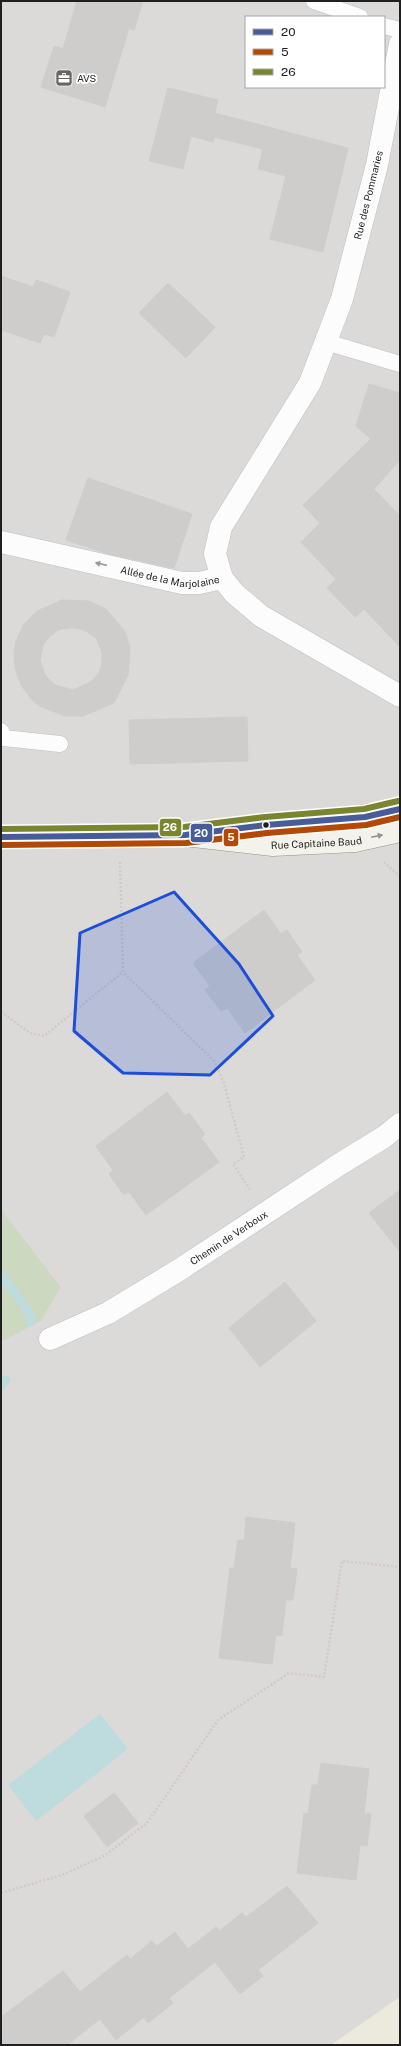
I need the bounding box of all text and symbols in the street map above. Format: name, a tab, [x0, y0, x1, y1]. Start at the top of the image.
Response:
legend	[245, 16, 385, 88]
text: 20	[281, 25, 296, 39]
text: 5	[281, 45, 289, 59]
text: 26	[281, 65, 296, 79]
office icon: AVS	[54, 68, 74, 88]
place label: AVS	[77, 72, 97, 84]
street label: Rue des Pommaries	[351, 149, 385, 241]
one-way arrow	[95, 560, 108, 566]
street label: Allée de la Marjolaine	[119, 563, 221, 589]
line badge: 26	[159, 818, 182, 837]
unlabelled marker	[261, 820, 271, 830]
text: 26	[163, 821, 177, 833]
line badge: 20	[190, 823, 213, 843]
text: 20	[194, 827, 208, 839]
line badge: 5	[223, 828, 239, 847]
text: 5	[227, 831, 235, 843]
one-way arrow	[371, 833, 383, 839]
street label: Rue Capitaine Baud	[271, 834, 363, 851]
street label: Chemin de Verboux	[188, 1207, 270, 1267]

